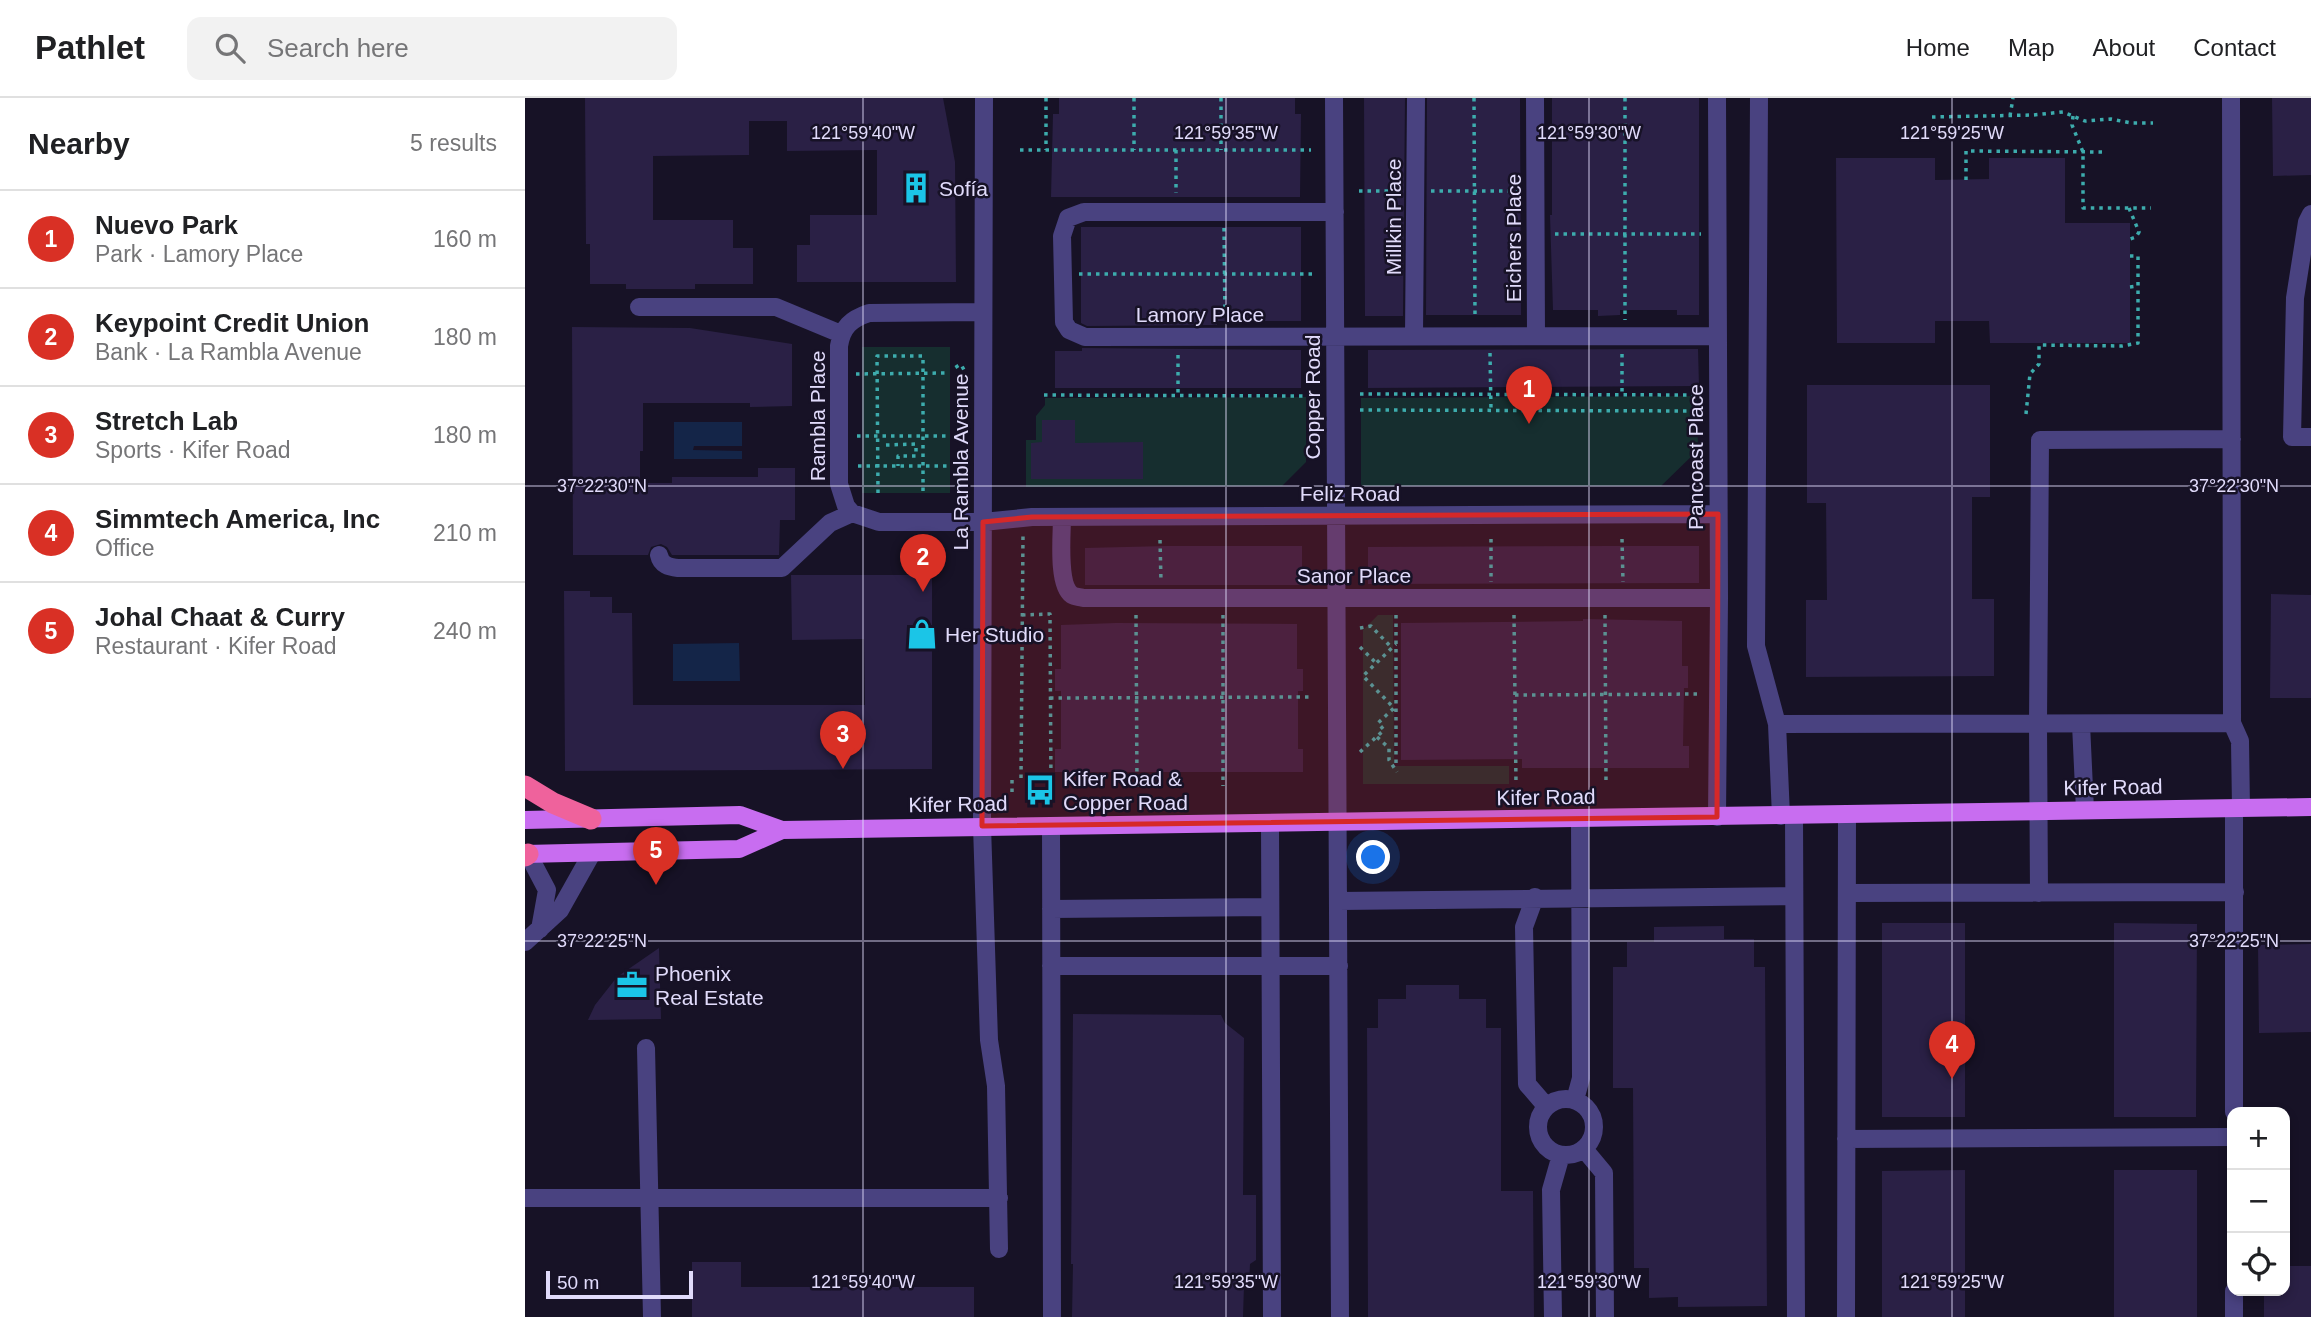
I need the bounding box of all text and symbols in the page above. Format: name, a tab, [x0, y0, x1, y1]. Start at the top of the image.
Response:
search box	[187, 17, 677, 80]
text: Pathlet	[35, 29, 145, 66]
icon: search	[211, 29, 249, 67]
text: Search here	[267, 33, 409, 63]
text: Home	[1906, 34, 1970, 61]
text: Map	[2008, 34, 2055, 61]
text: About	[2093, 34, 2155, 61]
text: Contact	[2193, 34, 2276, 61]
text: 121°59'40"W	[811, 123, 915, 143]
text: 121°59'35"W	[1174, 123, 1278, 143]
text: 121°59'30"W	[1537, 123, 1641, 143]
text: 121°59'25"W	[1900, 123, 2004, 143]
text: Nearby	[28, 127, 130, 160]
text: 5 results	[410, 130, 497, 156]
street label: Millkin Place	[1382, 159, 1405, 275]
building icon: Sofía	[899, 171, 933, 205]
street label: Eichers Place	[1502, 174, 1525, 302]
place label: Sofía	[939, 177, 988, 200]
text: Nuevo Park	[95, 210, 238, 240]
text: 1	[45, 226, 57, 252]
text: 160 m	[433, 226, 497, 252]
text: Park · Lamory Place	[95, 241, 303, 267]
street label: Lamory Place	[1136, 303, 1264, 326]
text: Keypoint Credit Union	[95, 308, 369, 338]
text: 2	[45, 324, 57, 350]
text: 180 m	[433, 324, 497, 350]
street label: Copper Road	[1301, 335, 1324, 459]
text: Bank · La Rambla Avenue	[95, 339, 362, 365]
street label: Rambla Place	[806, 351, 829, 481]
pin: 1	[1506, 366, 1552, 424]
street label: La Rambla Avenue	[949, 373, 972, 551]
street label: Pancoast Place	[1684, 384, 1707, 530]
text: Stretch Lab	[95, 406, 238, 436]
text: 3	[45, 422, 57, 448]
text: 180 m	[433, 422, 497, 448]
text: Sports · Kifer Road	[95, 437, 291, 463]
text: 37°22'30"N	[557, 476, 647, 496]
text: 37°22'30"N	[2189, 476, 2279, 496]
street label: Feliz Road	[1300, 482, 1400, 505]
text: Simmtech America, Inc	[95, 504, 380, 534]
text: 4	[45, 520, 57, 546]
text: 210 m	[433, 520, 497, 546]
pin: 2	[900, 534, 946, 592]
text: Office	[95, 535, 155, 561]
street label: Sanor Place	[1297, 564, 1411, 587]
text: Johal Chaat & Curry	[95, 602, 345, 632]
shop icon: Her Studio	[905, 617, 939, 651]
text: 5	[45, 618, 57, 644]
text: 240 m	[433, 618, 497, 644]
place label: Her Studio	[945, 623, 1044, 646]
text: Restaurant · Kifer Road	[95, 633, 337, 659]
pin: 3	[820, 711, 866, 769]
place label: Kifer Road & Copper Road	[1063, 767, 1188, 814]
bus stop icon: Kifer Road & Copper Road	[1023, 773, 1057, 807]
street label: Kifer Road	[2063, 775, 2163, 799]
street label: Kifer Road	[1496, 785, 1596, 809]
street label: Kifer Road	[908, 792, 1008, 816]
pin: 5	[633, 827, 679, 885]
your location	[1356, 840, 1390, 874]
text: 37°22'25"N	[557, 931, 647, 951]
text: 37°22'25"N	[2189, 931, 2279, 951]
place label: Phoenix Real Estate	[655, 962, 764, 1009]
office icon: Phoenix Real Estate	[615, 968, 649, 1002]
pin: 4	[1929, 1021, 1975, 1079]
map controls	[2227, 1107, 2290, 1296]
button: +	[2227, 1107, 2290, 1170]
button: −	[2227, 1170, 2290, 1233]
button: locate	[2227, 1233, 2290, 1296]
scale bar	[546, 1268, 693, 1300]
text: 50 m	[557, 1272, 599, 1293]
text: 121°59'40"W	[811, 1272, 915, 1292]
text: 121°59'35"W	[1174, 1272, 1278, 1292]
text: 121°59'30"W	[1537, 1272, 1641, 1292]
text: 121°59'25"W	[1900, 1272, 2004, 1292]

